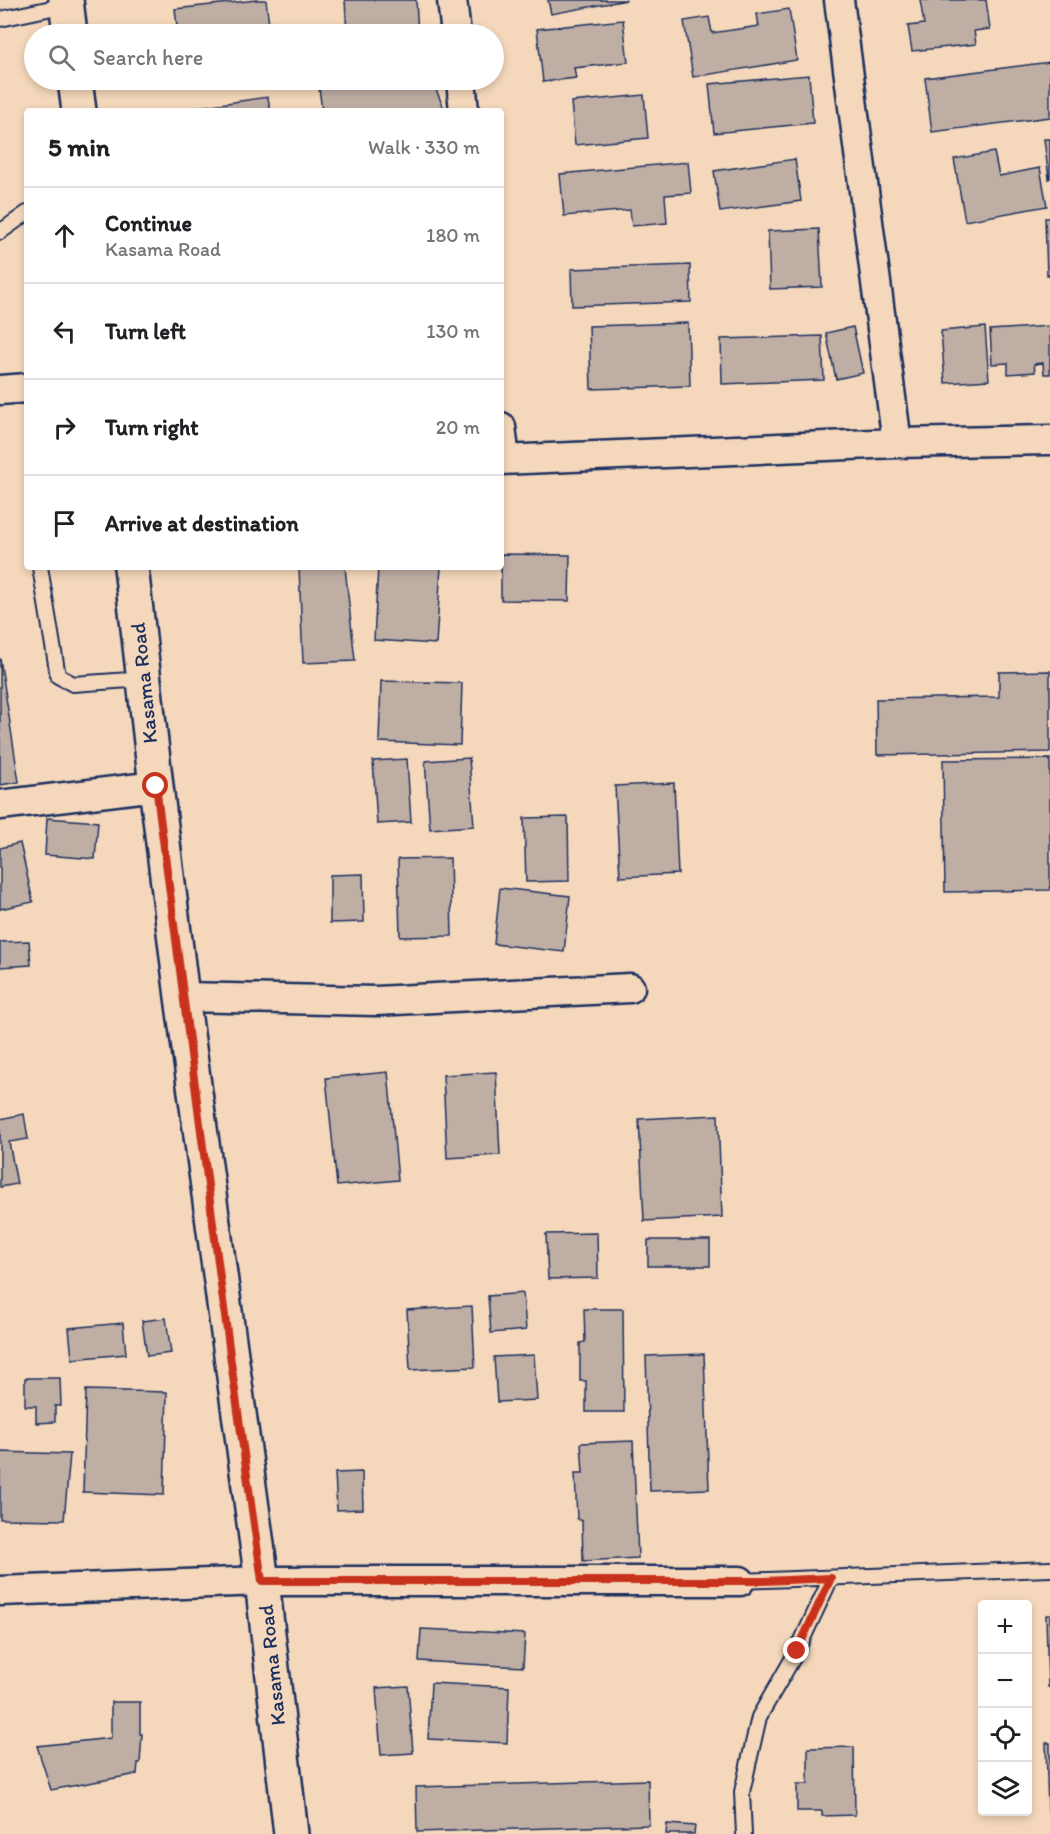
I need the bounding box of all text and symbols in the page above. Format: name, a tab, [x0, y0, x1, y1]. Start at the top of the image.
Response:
search box	[24, 24, 504, 90]
icon: search	[45, 41, 78, 74]
text: Search here	[93, 44, 203, 71]
text: 5 min	[48, 131, 110, 163]
text: Walk · 330 m	[368, 135, 480, 159]
text: Continue	[105, 210, 192, 237]
icon: ahead	[48, 219, 81, 252]
text: 180 m	[426, 223, 480, 247]
text: Kasama Road	[105, 237, 221, 261]
icon: left	[48, 315, 81, 348]
text: Turn left	[105, 318, 186, 345]
text: 130 m	[426, 319, 480, 343]
icon: right	[48, 411, 81, 444]
text: Turn right	[105, 414, 199, 441]
text: 20 m	[436, 415, 480, 439]
icon: arrive	[48, 507, 81, 540]
text: Arrive at destination	[105, 510, 299, 537]
street label: Kasama Road	[125, 621, 162, 745]
route start	[142, 772, 168, 798]
map controls	[978, 1600, 1032, 1816]
button: +	[978, 1600, 1032, 1654]
street label: Kasama Road	[253, 1603, 290, 1727]
route end	[783, 1637, 809, 1663]
button: −	[978, 1654, 1032, 1708]
button: locate	[978, 1708, 1032, 1762]
button: layers	[978, 1762, 1032, 1816]

